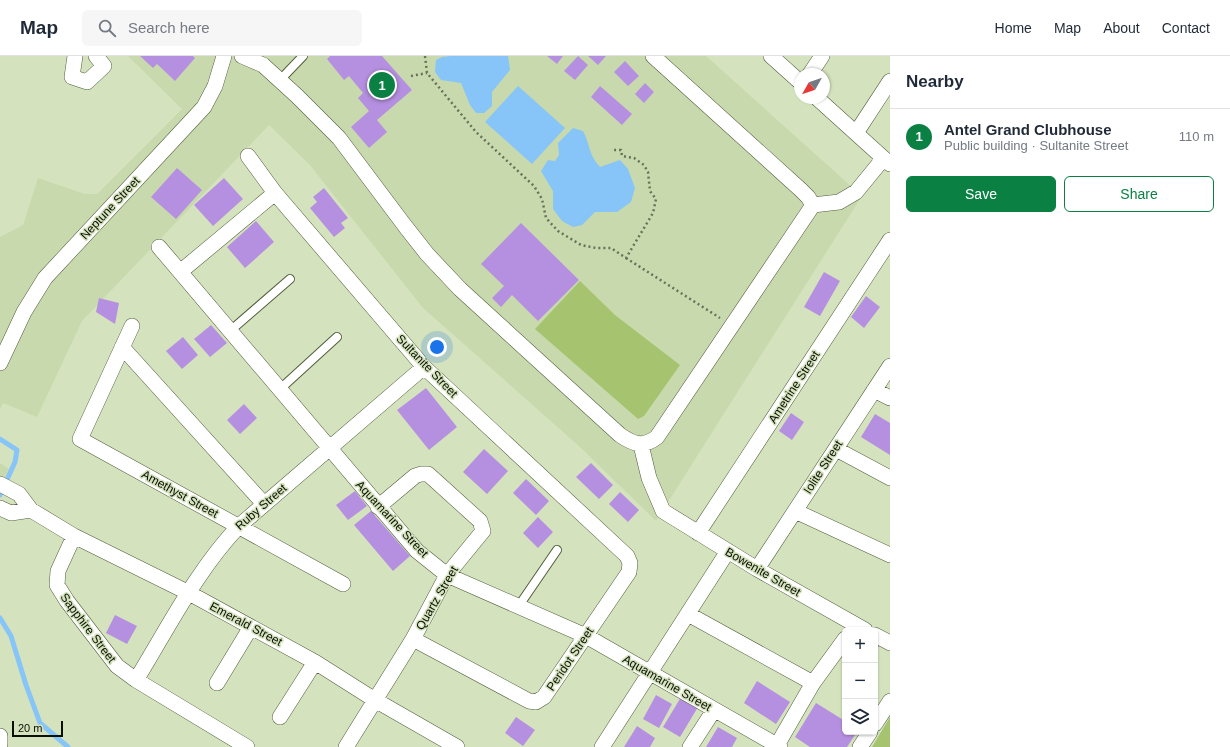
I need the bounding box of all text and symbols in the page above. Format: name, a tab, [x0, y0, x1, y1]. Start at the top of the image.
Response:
search box	[82, 10, 362, 46]
text: Map	[20, 17, 58, 38]
icon: search	[96, 17, 118, 39]
text: Search here	[128, 19, 210, 36]
text: Home	[995, 20, 1032, 36]
text: Map	[1054, 20, 1081, 36]
text: About	[1103, 20, 1140, 36]
text: Contact	[1162, 20, 1210, 36]
north arrow	[794, 68, 830, 104]
pin: 1	[369, 70, 395, 100]
text: Nearby	[906, 72, 964, 91]
text: Antel Grand Clubhouse	[944, 121, 1112, 138]
text: 1	[915, 129, 923, 144]
text: 110 m	[1179, 129, 1214, 144]
text: Public building · Sultanite Street	[944, 138, 1128, 153]
street label: Neptune Street	[77, 173, 143, 242]
button: Save	[906, 176, 1056, 212]
button: Share	[1064, 176, 1214, 212]
street label: Sultanite Street	[393, 332, 461, 401]
your location	[427, 337, 447, 357]
street label: Ametrine Street	[765, 348, 823, 426]
street label: Iolite Street	[801, 437, 846, 496]
street label: Amethyst Street	[139, 467, 221, 521]
street label: Aquamarine Street	[353, 478, 432, 561]
street label: Ruby Street	[232, 480, 290, 533]
street label: Bowenite Street	[723, 545, 804, 600]
street label: Quartz Street	[413, 563, 461, 632]
street label: Sapphire Street	[57, 590, 119, 666]
street label: Emerald Street	[207, 599, 285, 649]
street label: Peridot Street	[544, 624, 597, 693]
map controls	[842, 627, 878, 735]
button: +	[842, 627, 878, 663]
street label: Aquamarine Street	[620, 652, 714, 714]
button: −	[842, 663, 878, 699]
button: layers	[842, 699, 878, 735]
scale bar	[12, 719, 63, 738]
text: 20 m	[18, 722, 42, 734]

